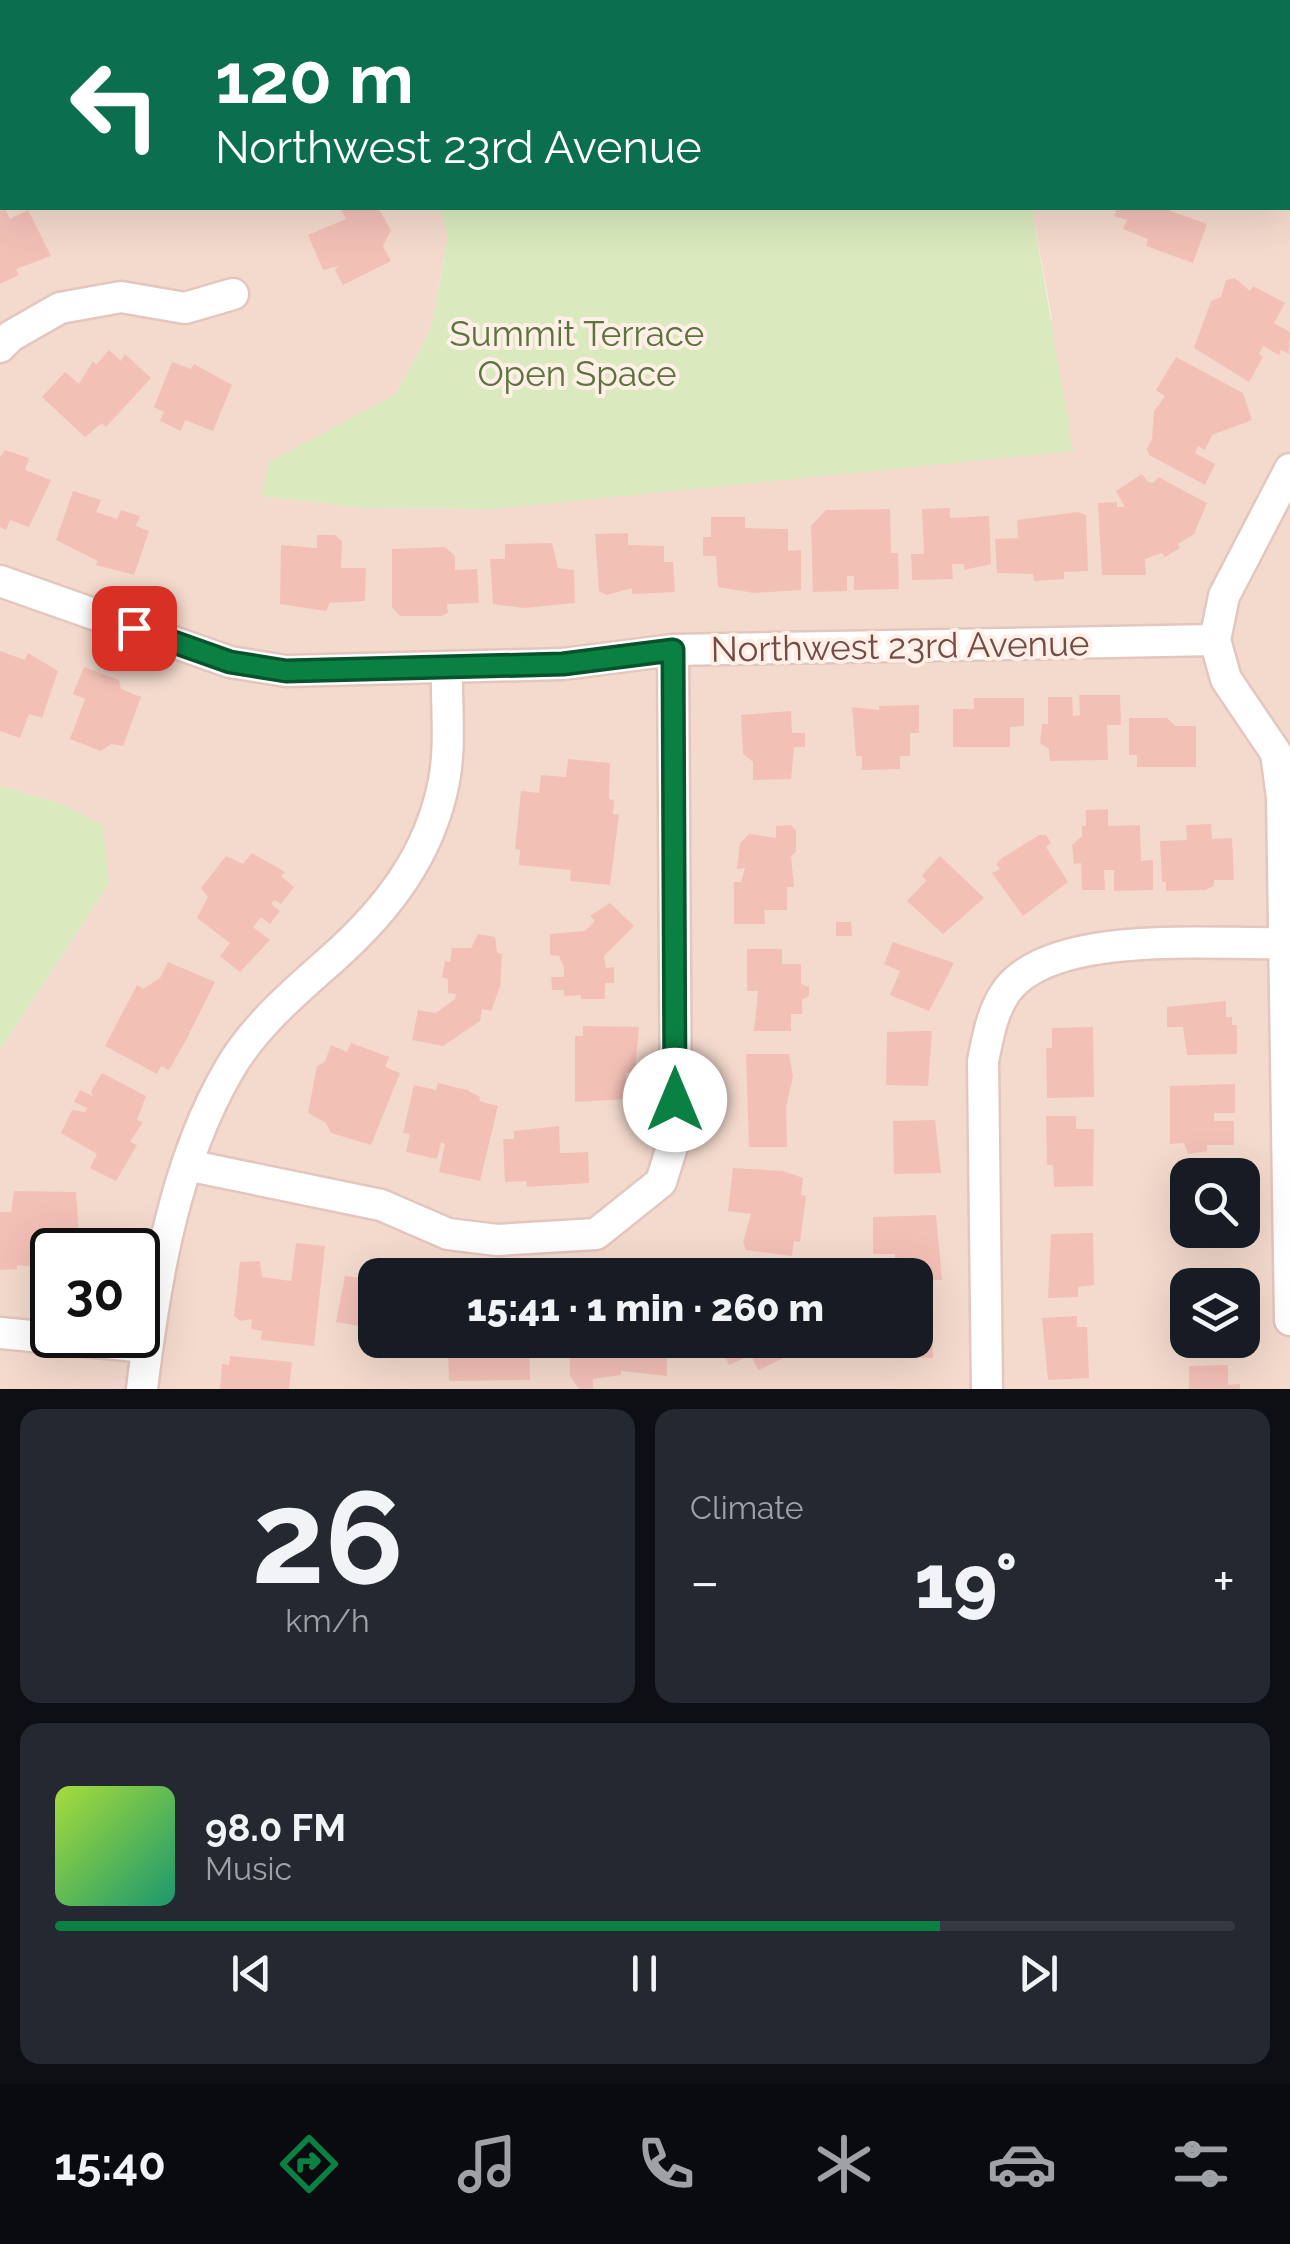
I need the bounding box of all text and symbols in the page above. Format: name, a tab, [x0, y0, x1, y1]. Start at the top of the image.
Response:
text: 120 m	[215, 37, 414, 119]
icon: left	[50, 40, 180, 170]
text: Northwest 23rd Avenue	[215, 121, 702, 174]
park label: Summit Terrace Open Space	[450, 313, 704, 394]
pin	[92, 586, 177, 671]
icon: arrive	[107, 601, 162, 656]
street label: Northwest 23rd Avenue	[710, 622, 1090, 670]
position arrow	[623, 1048, 727, 1152]
map controls	[1170, 1158, 1260, 1358]
button: search	[1170, 1158, 1260, 1248]
speed limit sign: 30	[30, 1228, 160, 1358]
button: layers	[1170, 1268, 1260, 1358]
text: 15:41 · 1 min · 260 m	[467, 1285, 824, 1330]
text: 26	[251, 1461, 404, 1613]
text: Climate	[690, 1489, 804, 1526]
text: 19°	[914, 1537, 1017, 1626]
text: −	[690, 1549, 720, 1614]
text: +	[1212, 1549, 1235, 1614]
text: km/h	[285, 1602, 370, 1639]
text: 98.0 FM	[205, 1805, 346, 1850]
text: Music	[205, 1850, 292, 1887]
icon: previous	[224, 1946, 279, 2001]
icon: pause	[617, 1946, 672, 2001]
icon: next	[1011, 1946, 1066, 2001]
icon: directions	[274, 2129, 344, 2199]
icon: music	[452, 2129, 522, 2199]
icon: phone	[631, 2129, 701, 2199]
icon: climate	[809, 2129, 879, 2199]
icon: car	[987, 2129, 1057, 2199]
icon: filters	[1166, 2129, 1236, 2199]
text: 15:40	[54, 2138, 166, 2191]

